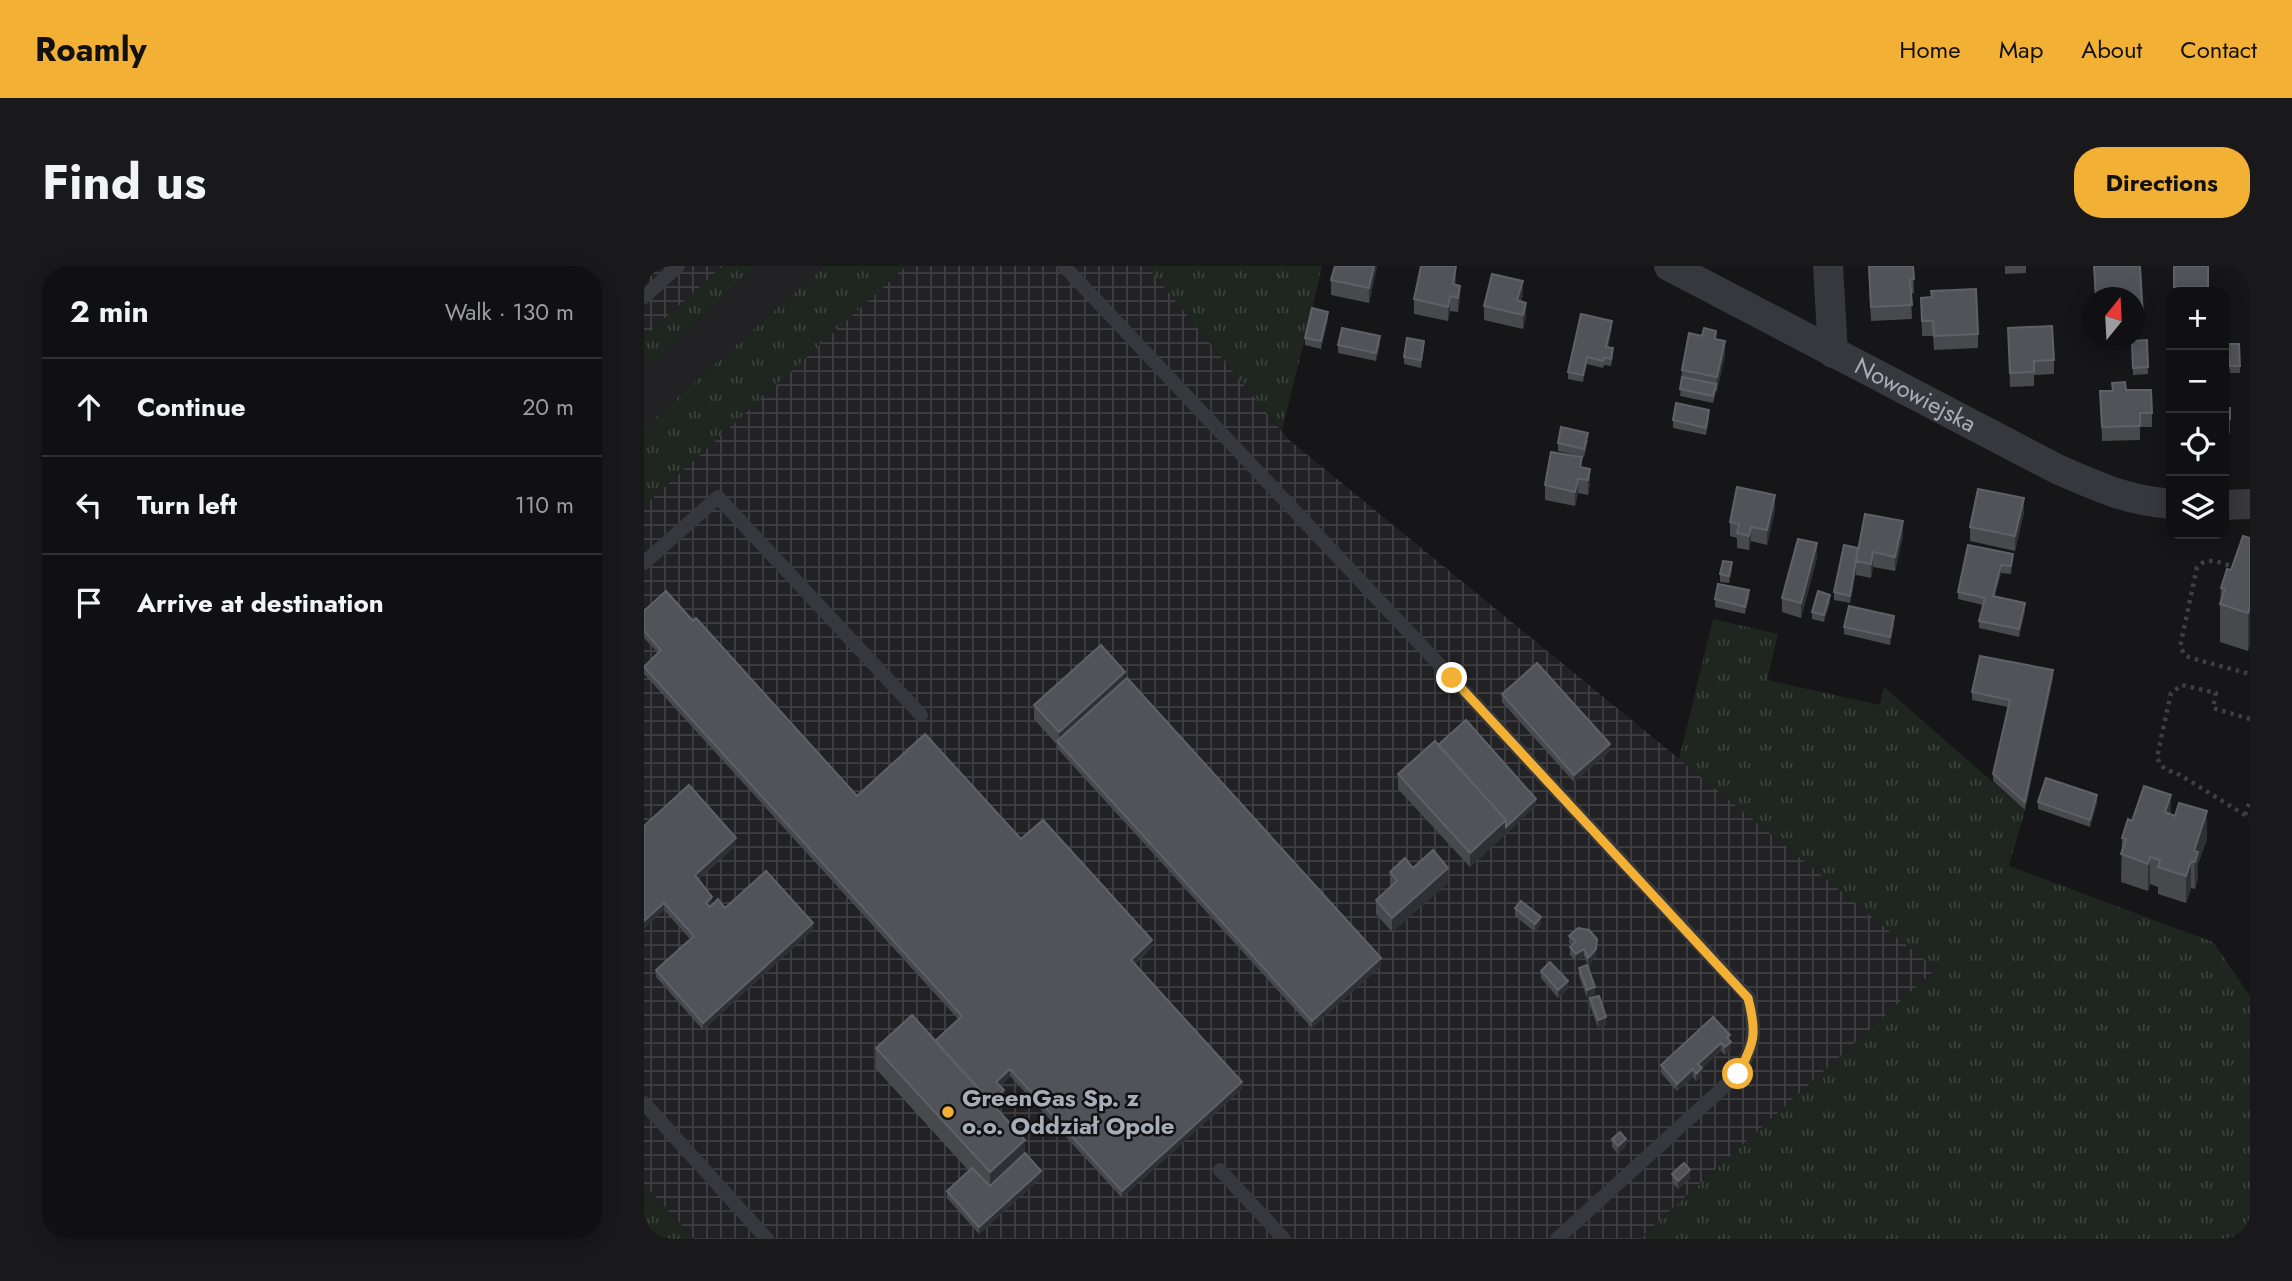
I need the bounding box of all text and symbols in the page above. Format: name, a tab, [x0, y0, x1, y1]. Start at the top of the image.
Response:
text: Roamly	[35, 26, 147, 73]
text: Home	[1899, 32, 1961, 67]
text: Map	[1999, 32, 2043, 67]
text: About	[2081, 32, 2142, 67]
text: Contact	[2180, 32, 2257, 67]
text: Find us	[42, 147, 206, 217]
button: Directions	[2074, 147, 2250, 218]
north arrow	[2082, 287, 2145, 350]
map controls	[2166, 287, 2229, 539]
button: +	[2166, 287, 2229, 350]
text: 2 min	[70, 290, 149, 333]
text: Walk · 130 m	[445, 295, 574, 329]
street label: Nowowiejska	[1849, 348, 1983, 441]
button: −	[2166, 350, 2229, 413]
icon: ahead	[70, 388, 108, 426]
text: Continue	[137, 388, 246, 426]
text: 20 m	[522, 390, 574, 424]
button: locate	[2166, 413, 2229, 476]
button: layers	[2166, 476, 2229, 539]
icon: left	[70, 486, 108, 524]
text: Turn left	[137, 486, 237, 524]
text: 110 m	[515, 488, 574, 522]
icon: arrive	[70, 584, 108, 622]
text: Arrive at destination	[137, 584, 384, 622]
route end	[1436, 662, 1467, 693]
route start	[1722, 1058, 1753, 1089]
place label: GreenGas Sp. z o.o. Oddział Opole	[962, 1080, 1175, 1143]
marker: GreenGas Sp. z o.o. Oddział Opole	[940, 1104, 956, 1120]

